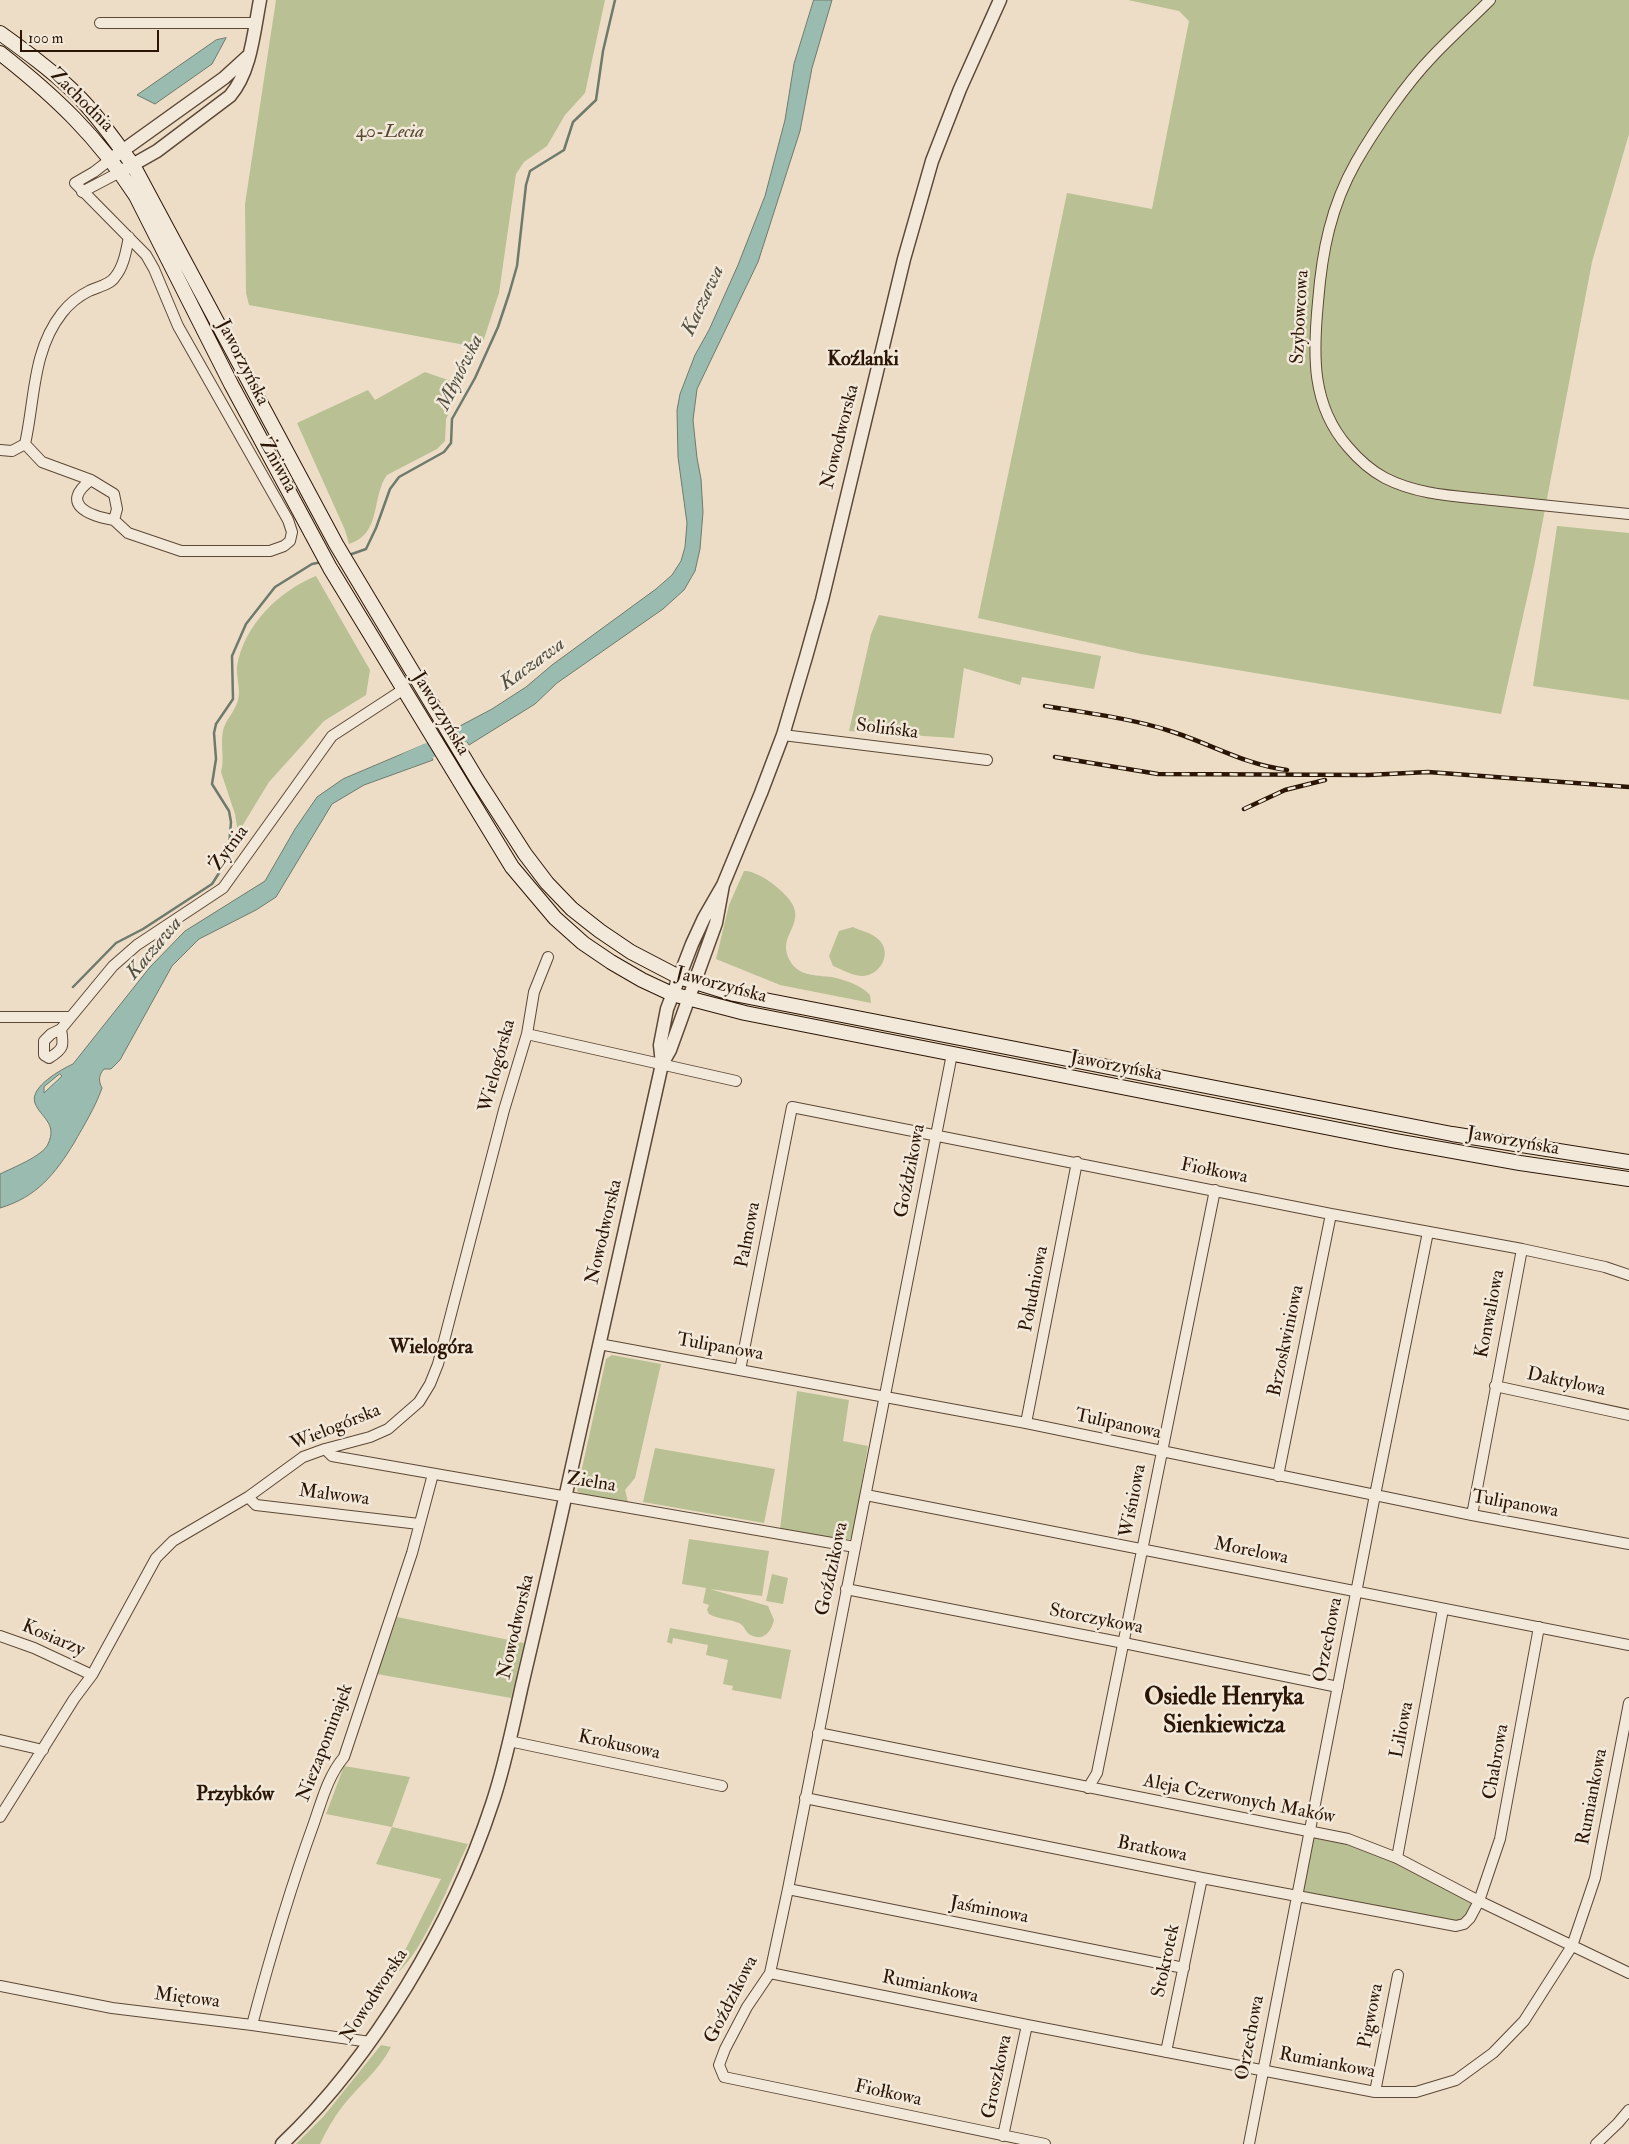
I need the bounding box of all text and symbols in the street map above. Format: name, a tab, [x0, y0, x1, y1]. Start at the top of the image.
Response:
scale bar	[22, 20, 161, 52]
text: 100 m	[28, 29, 63, 48]
street label: Zachodnia	[44, 64, 118, 138]
park label: 40-Lecia	[356, 122, 424, 144]
water label: Kaczawa	[677, 262, 731, 340]
street label: Szybowcowa	[1287, 269, 1315, 365]
street label: Jaworzyńska	[211, 316, 273, 410]
water label: Młynówka	[433, 331, 489, 415]
district label: Koźlanki	[827, 349, 899, 373]
street label: Nowodworska	[817, 382, 865, 492]
street label: Żniwna	[253, 435, 301, 497]
water label: Kaczawa	[496, 633, 570, 697]
street label: Jaworzyńska	[406, 668, 474, 760]
street label: Solińska	[855, 715, 919, 745]
street label: Żytnia	[206, 822, 254, 876]
water label: Kaczawa	[122, 913, 188, 985]
street label: Jaworzyńska	[673, 963, 769, 1009]
street label: Wielogórska	[475, 1017, 521, 1115]
street label: Jaworzyńska	[1068, 1047, 1164, 1087]
street label: Goździkowa	[891, 1122, 931, 1220]
street label: Jaworzyńska	[1465, 1123, 1561, 1161]
street label: Fiołkowa	[1178, 1154, 1250, 1190]
street label: Nowodworska	[582, 1177, 628, 1287]
street label: Palmowa	[731, 1200, 767, 1270]
street label: Południowa	[1016, 1244, 1054, 1334]
street label: Konwaliowa	[1471, 1268, 1511, 1360]
street label: Brzoskwiniowa	[1264, 1283, 1310, 1399]
street label: Tulipanowa	[675, 1329, 765, 1367]
district label: Wielogóra	[389, 1337, 473, 1361]
street label: Daktylowa	[1525, 1364, 1607, 1402]
street label: Wielogórska	[288, 1400, 384, 1456]
street label: Tulipanowa	[1073, 1405, 1163, 1445]
street label: Wiśniowa	[1116, 1462, 1152, 1540]
street label: Zielna	[565, 1468, 617, 1498]
street label: Malwowa	[297, 1480, 371, 1512]
street label: Tulipanowa	[1470, 1486, 1560, 1524]
street label: Goździkowa	[812, 1520, 854, 1618]
street label: Morelowa	[1212, 1534, 1290, 1570]
street label: Nowodworska	[494, 1572, 540, 1682]
street label: Orzechowa	[1310, 1596, 1348, 1684]
street label: Storczykowa	[1047, 1600, 1145, 1640]
street label: Kosiarzy	[18, 1616, 88, 1662]
street label: Niezapominajek	[293, 1681, 359, 1805]
district label: Osiedle Henryka Sienkiewicza	[1144, 1685, 1304, 1741]
street label: Liliowa	[1386, 1700, 1420, 1760]
street label: Chabrowa	[1479, 1722, 1515, 1802]
street label: Krokusowa	[576, 1726, 662, 1766]
street label: Rumiankowa	[1572, 1747, 1614, 1847]
street label: Aleja Czerwonych Maków	[1141, 1770, 1337, 1830]
district label: Przybków	[196, 1784, 274, 1808]
street label: Bratkowa	[1115, 1832, 1189, 1868]
street label: Jaśminowa	[948, 1892, 1030, 1930]
street label: Stokrotek	[1148, 1922, 1186, 2000]
street label: Nowodworska	[336, 1945, 414, 2047]
street label: Goździkowa	[700, 1952, 764, 2048]
street label: Rumiankowa	[880, 1967, 980, 2009]
street label: Pigwowa	[1355, 1982, 1389, 2050]
street label: Miętowa	[153, 1984, 221, 2014]
street label: Orzechowa	[1232, 1994, 1270, 2082]
street label: Groszkowa	[978, 2033, 1018, 2121]
street label: Rumiankowa	[1277, 2043, 1377, 2085]
street label: Fiołkowa	[852, 2076, 924, 2112]

